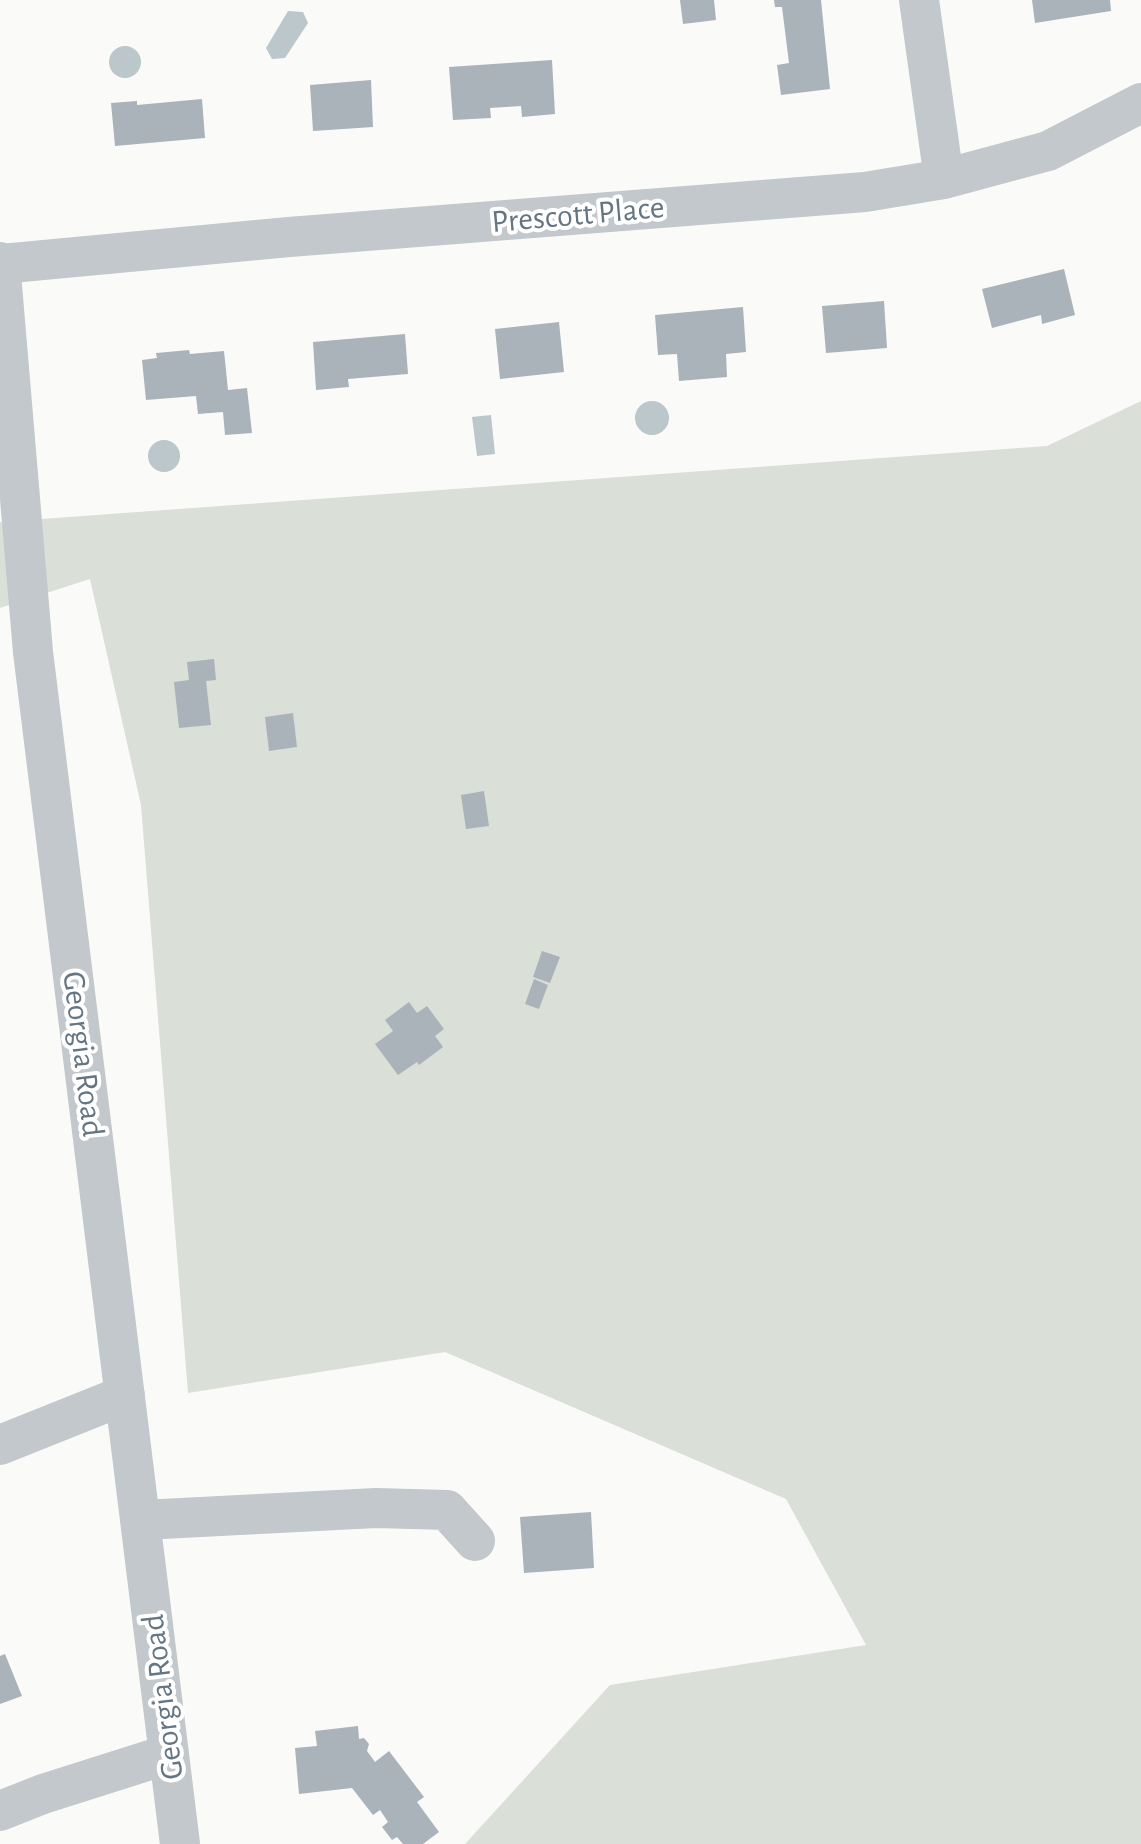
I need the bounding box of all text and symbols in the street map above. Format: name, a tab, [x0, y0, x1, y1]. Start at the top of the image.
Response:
street label: Prescott Place	[490, 188, 666, 242]
street label: Georgia Road	[54, 969, 112, 1139]
street label: Georgia Road	[134, 1612, 192, 1782]

